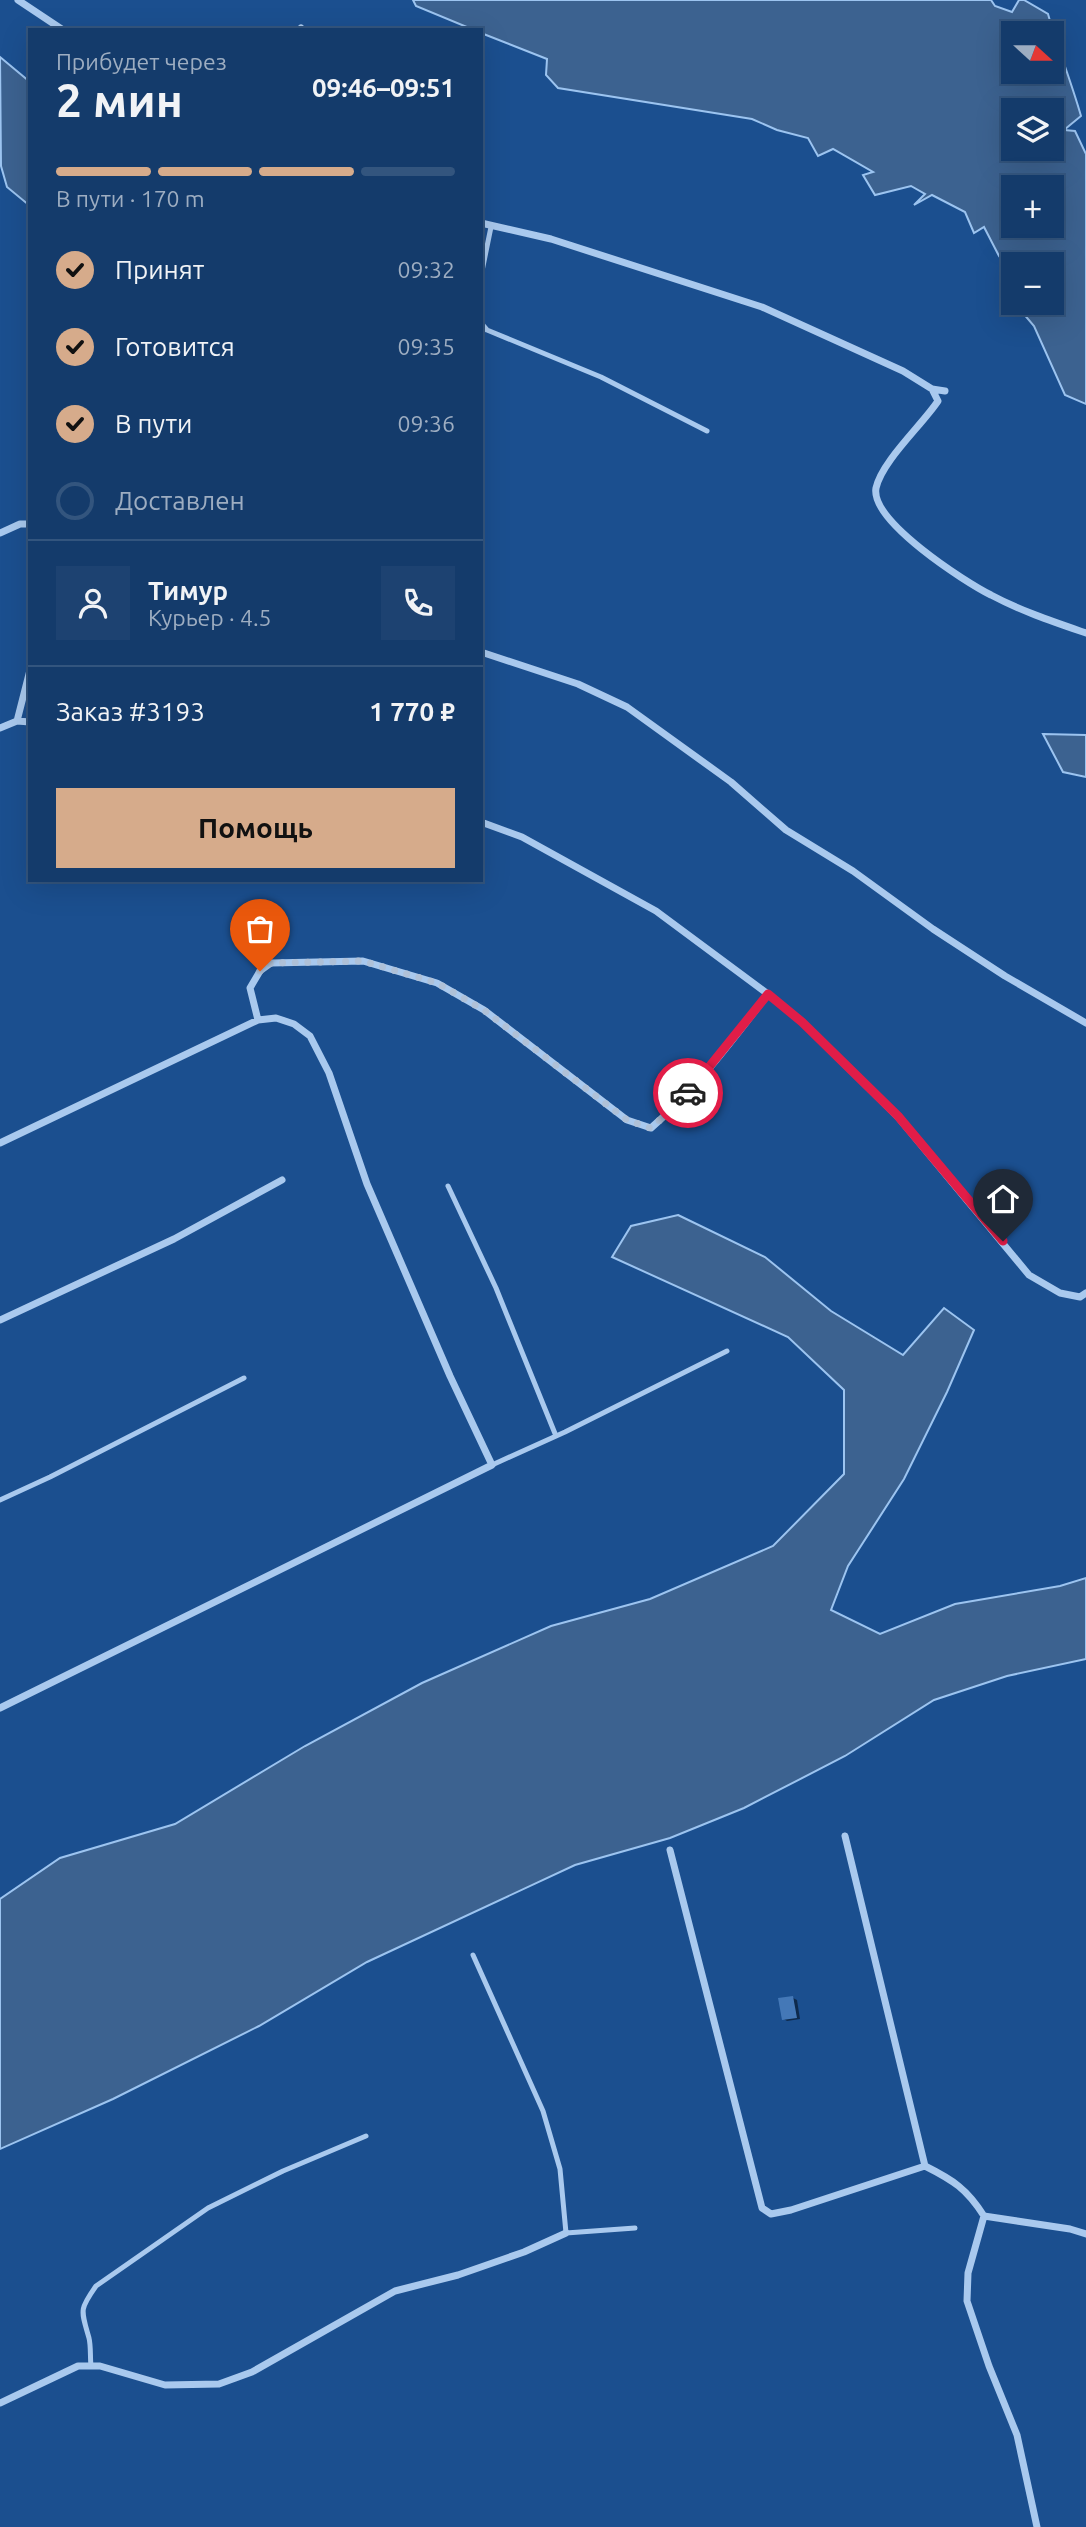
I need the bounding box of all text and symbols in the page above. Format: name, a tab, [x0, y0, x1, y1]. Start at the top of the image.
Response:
north arrow	[1001, 21, 1064, 84]
map controls	[1001, 21, 1064, 315]
text: Прибудет через	[56, 49, 227, 74]
text: 09:46–09:51	[312, 73, 455, 102]
text: 2 мин	[56, 74, 183, 126]
button: layers	[1001, 98, 1064, 161]
button: +	[1001, 175, 1064, 238]
text: В пути · 170 m	[56, 186, 205, 211]
icon: check	[56, 251, 94, 289]
button: −	[1001, 252, 1064, 315]
text: Принят	[115, 255, 204, 284]
text: 09:32	[397, 257, 455, 282]
icon: check	[56, 328, 94, 366]
text: Готовится	[115, 332, 235, 361]
text: 09:35	[397, 334, 455, 359]
icon: check	[56, 405, 94, 443]
text: В пути	[115, 409, 192, 438]
text: 09:36	[397, 411, 455, 436]
text: Доставлен	[115, 486, 245, 515]
button: person	[56, 566, 130, 640]
button: phone	[381, 566, 455, 640]
text: Тимур	[148, 576, 228, 605]
text: Курьер · 4.5	[148, 605, 272, 630]
text: Заказ #3193	[56, 697, 205, 726]
text: 1 770 ₽	[369, 697, 455, 726]
button: Помощь	[56, 788, 455, 868]
pin	[230, 899, 290, 971]
icon: bag	[241, 910, 279, 948]
courier	[653, 1058, 723, 1128]
icon: car	[669, 1074, 707, 1112]
pin	[973, 1169, 1033, 1241]
icon: home	[984, 1180, 1022, 1218]

